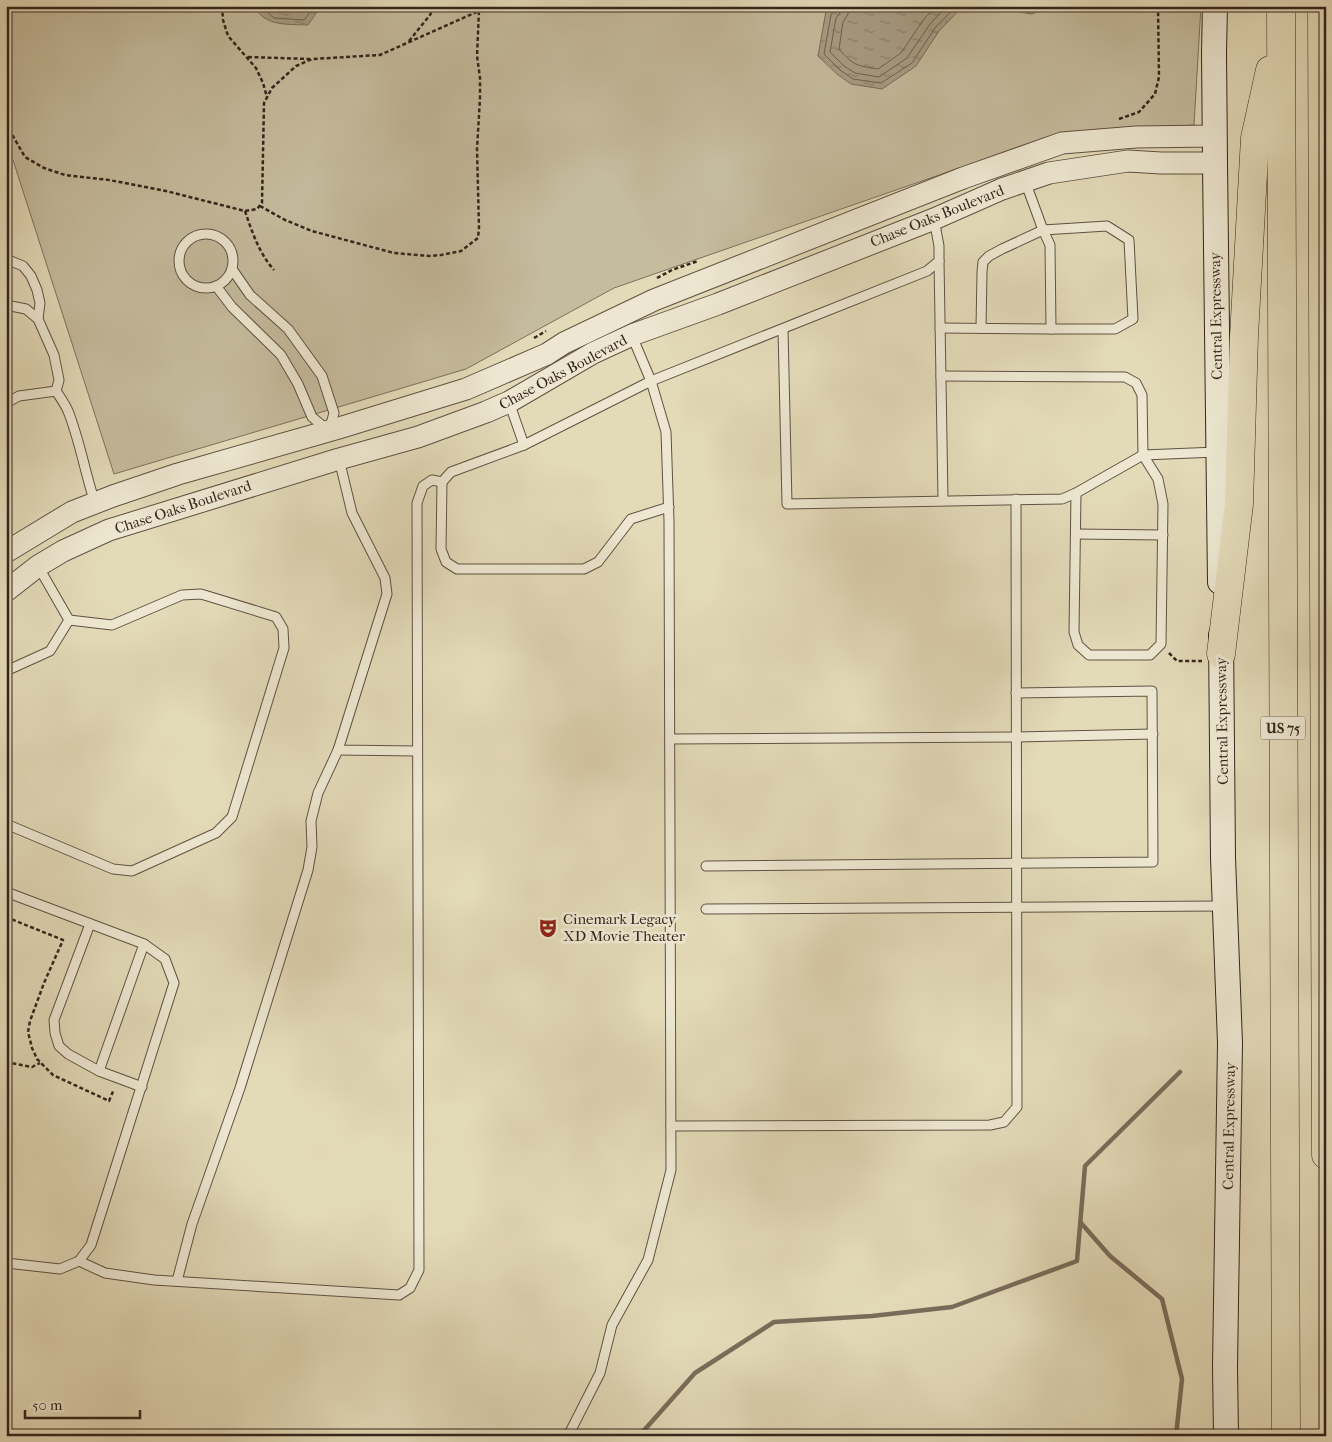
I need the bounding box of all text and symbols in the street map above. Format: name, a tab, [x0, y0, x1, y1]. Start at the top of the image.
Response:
street label: Chase Oaks Boulevard	[868, 181, 1007, 251]
street label: Central Expressway	[1206, 251, 1226, 380]
street label: Chase Oaks Boulevard	[496, 330, 631, 413]
street label: Chase Oaks Boulevard	[112, 476, 254, 538]
street label: Central Expressway	[1212, 656, 1232, 785]
road number: US 75	[1260, 716, 1306, 740]
place label: Cinemark Legacy XD Movie Theater	[563, 910, 686, 945]
theatre icon: Cinemark Legacy XD Movie Theater	[537, 917, 559, 939]
street label: Central Expressway	[1219, 1061, 1239, 1190]
scale bar	[25, 1387, 140, 1419]
text: 50 m	[32, 1396, 63, 1414]

